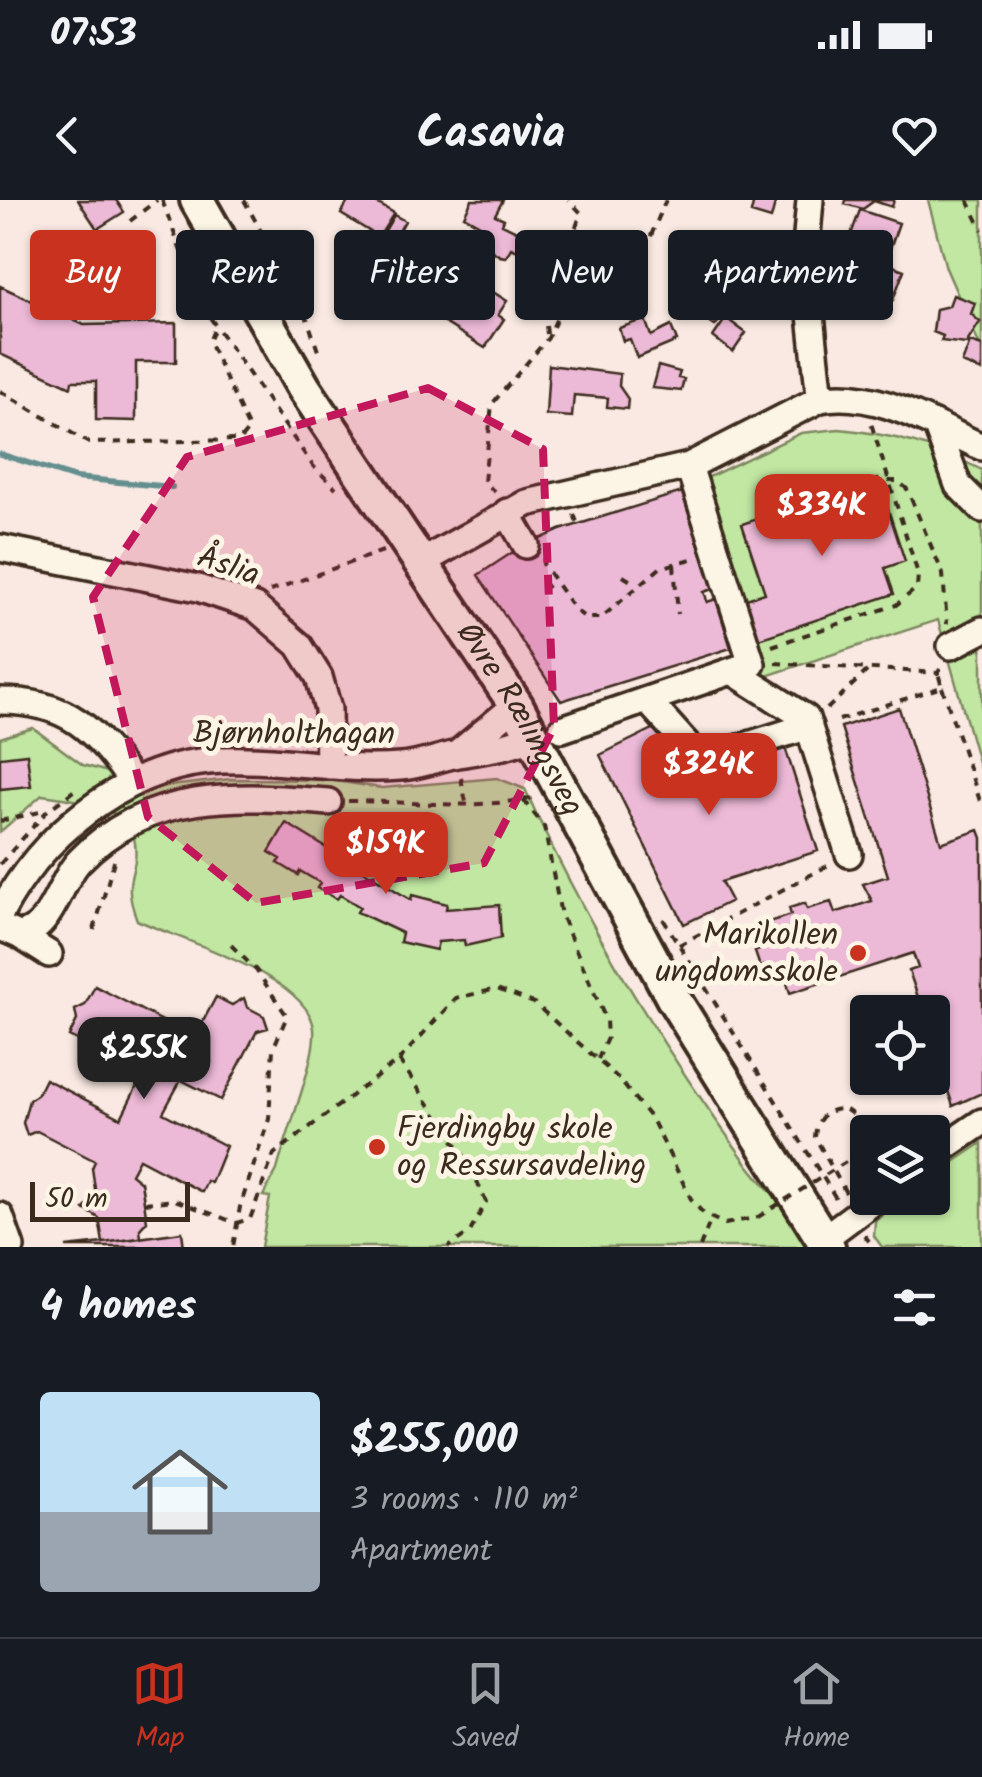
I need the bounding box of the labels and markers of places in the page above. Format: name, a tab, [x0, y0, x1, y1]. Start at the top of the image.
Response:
pin: $334K	[752, 474, 892, 559]
pin: $324K	[639, 733, 779, 818]
pin: $159K	[316, 812, 456, 897]
place label: Marikollen ungdomsskole	[655, 910, 838, 998]
marker: Marikollen ungdomsskole	[847, 942, 869, 964]
pin: $255K	[74, 1017, 214, 1102]
place label: Fjerdingby skole og Ressursavdeling	[397, 1104, 646, 1192]
marker: Fjerdingby skole og Ressursavdeling	[366, 1136, 388, 1158]

